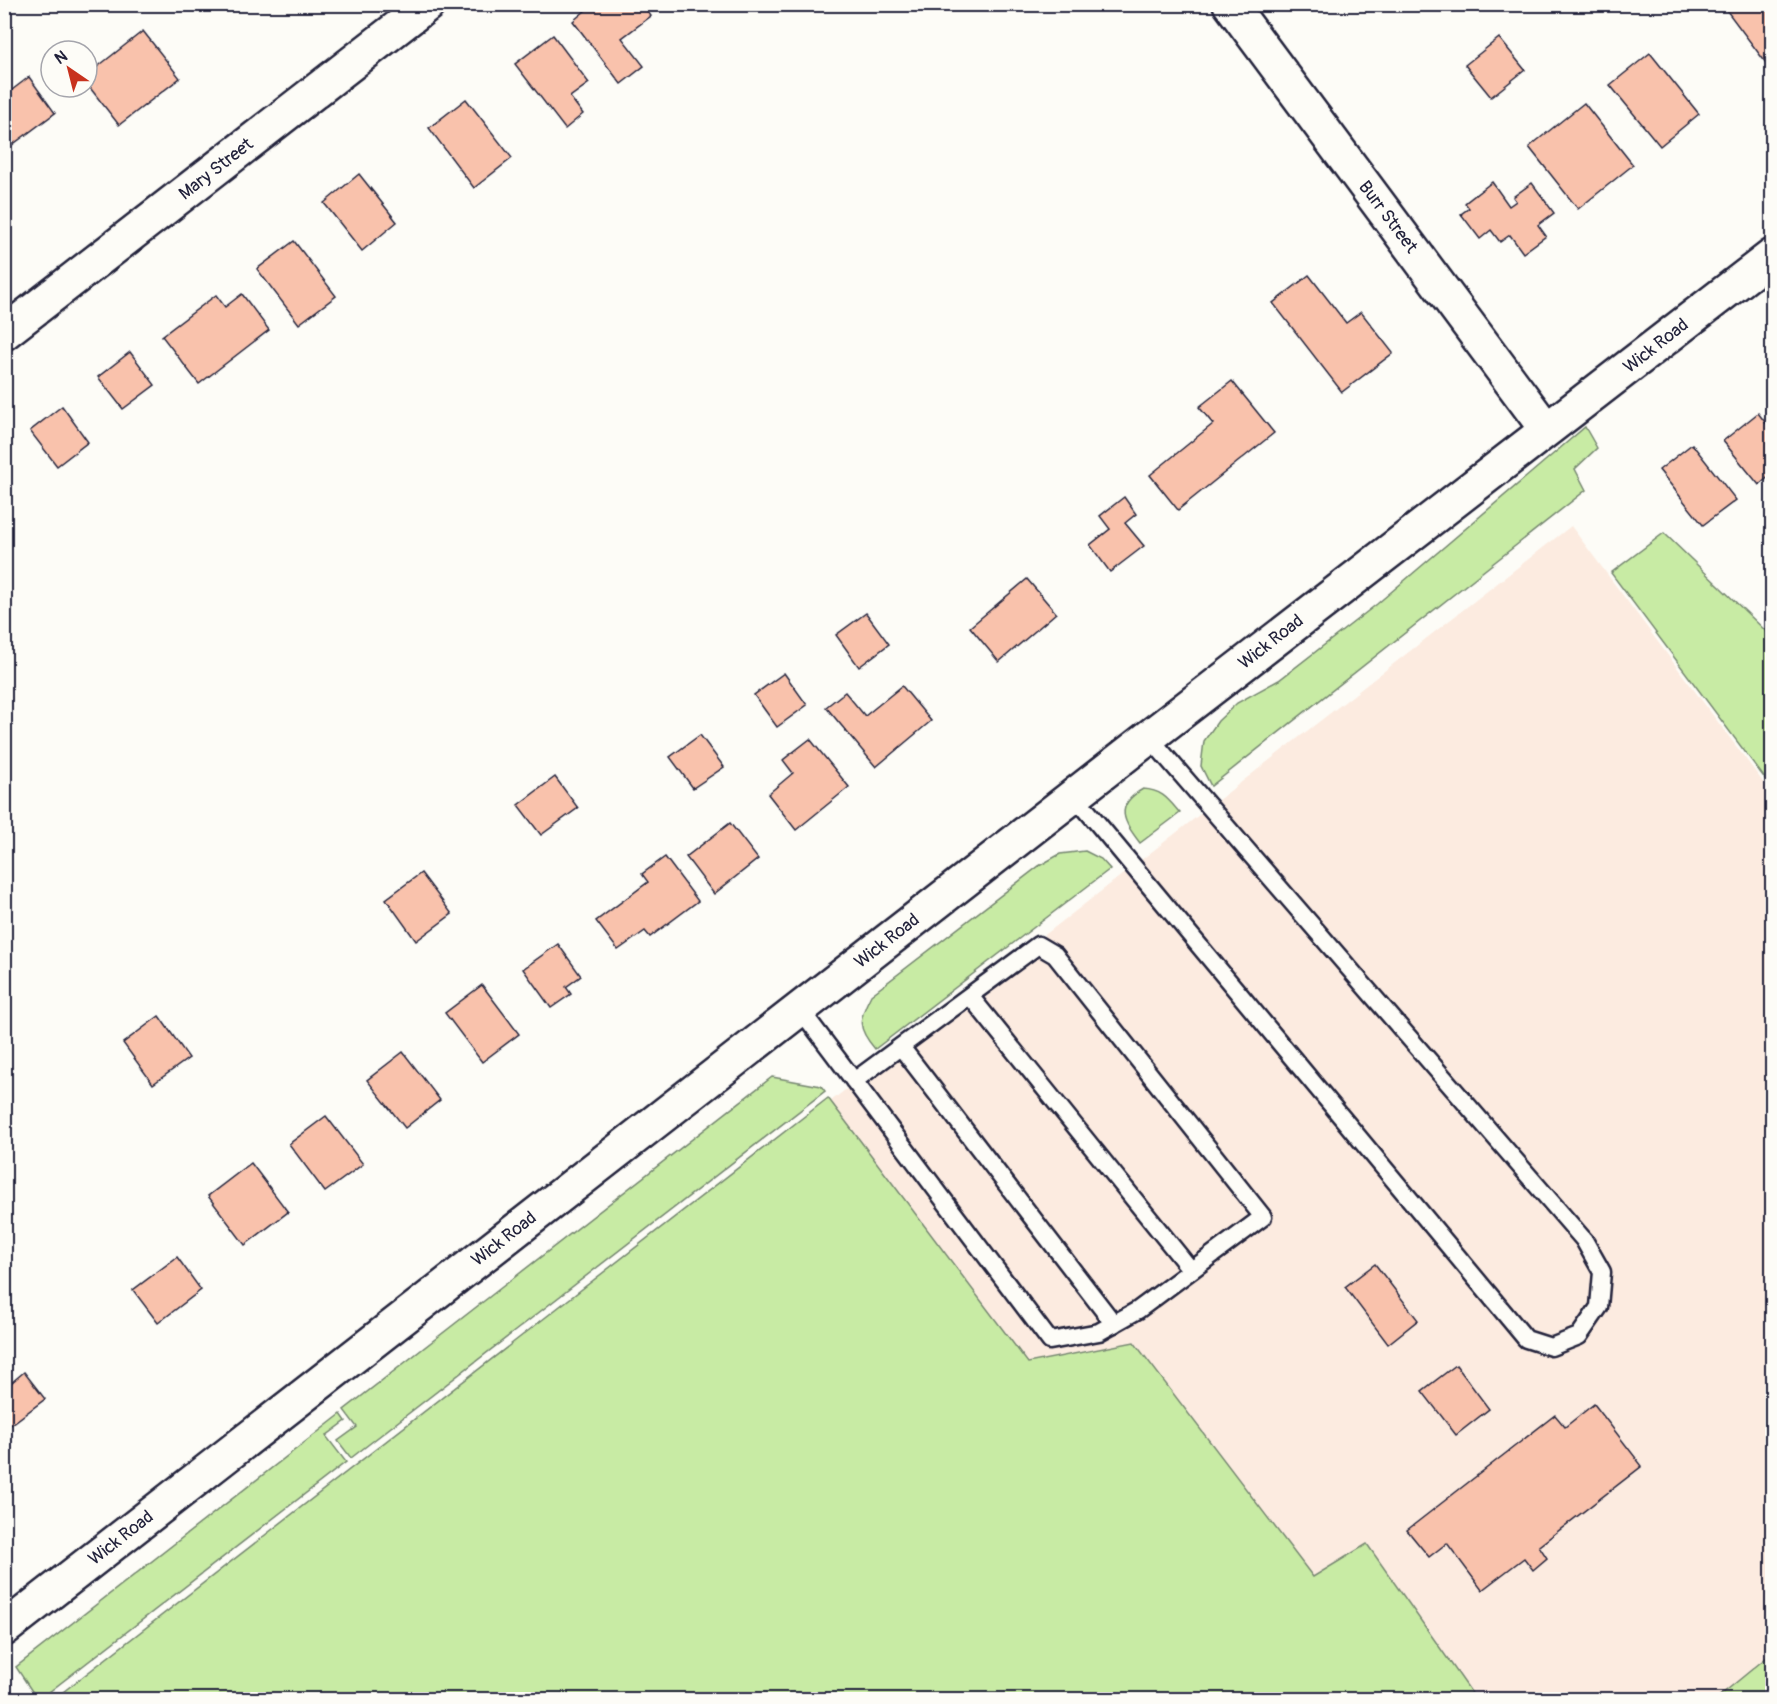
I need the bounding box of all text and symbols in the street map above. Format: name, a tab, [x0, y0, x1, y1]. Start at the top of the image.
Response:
north arrow	[39, 39, 99, 99]
text: N	[51, 46, 71, 69]
street label: Mary Street	[174, 132, 258, 205]
street label: Burr Street	[1353, 176, 1423, 258]
street label: Wick Road	[1619, 313, 1693, 379]
street label: Wick Road	[1234, 609, 1308, 675]
street label: Wick Road	[850, 908, 924, 974]
street label: Wick Road	[467, 1206, 541, 1272]
street label: Wick Road	[84, 1505, 158, 1571]

